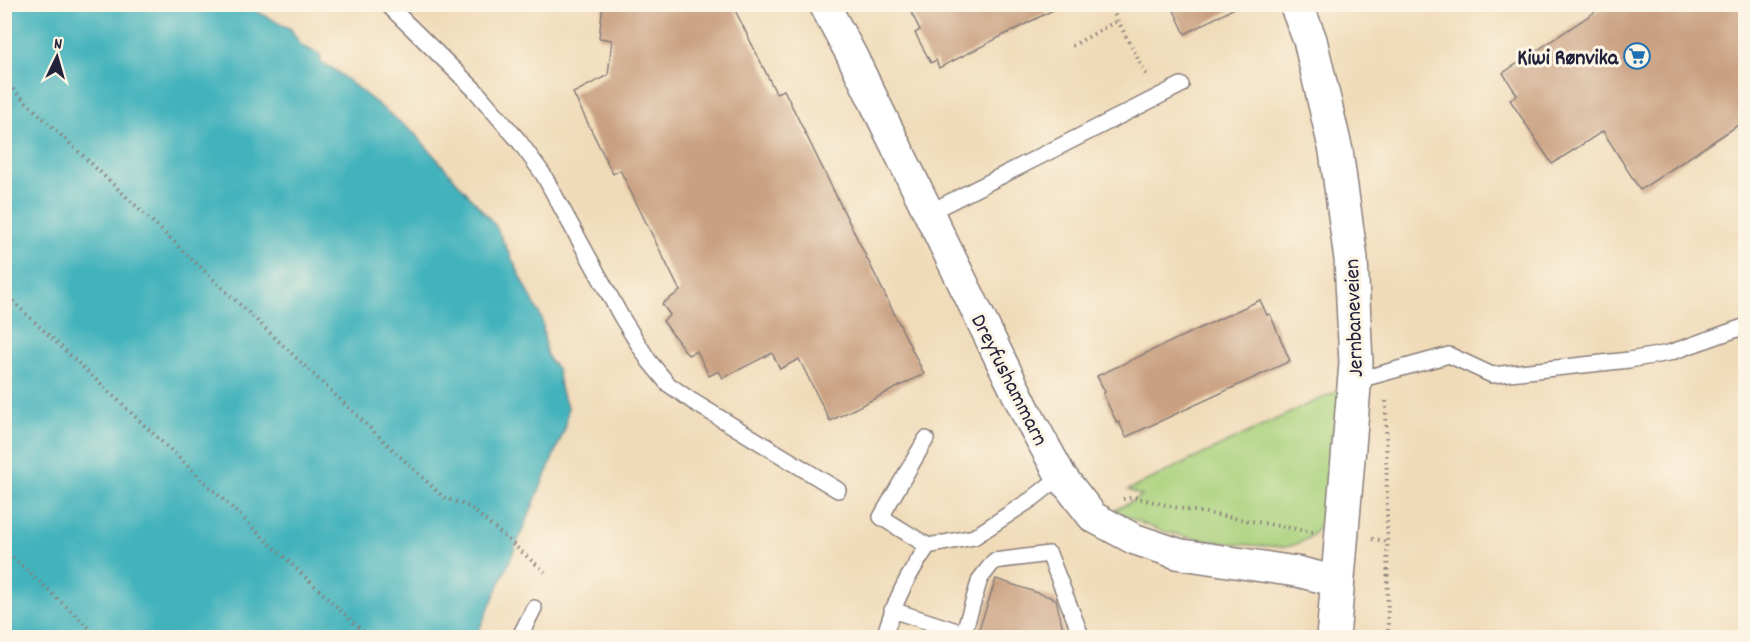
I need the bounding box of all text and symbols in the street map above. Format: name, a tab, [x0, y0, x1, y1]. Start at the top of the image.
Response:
north arrow	[27, 27, 87, 87]
text: N	[53, 33, 63, 56]
supermarket icon: Kiwi Rønvika	[1622, 41, 1652, 71]
place label: Kiwi Rønvika	[1517, 44, 1619, 75]
street label: Jernbaneveien	[1338, 258, 1373, 378]
street label: Dreyfushammarn	[961, 309, 1054, 452]

